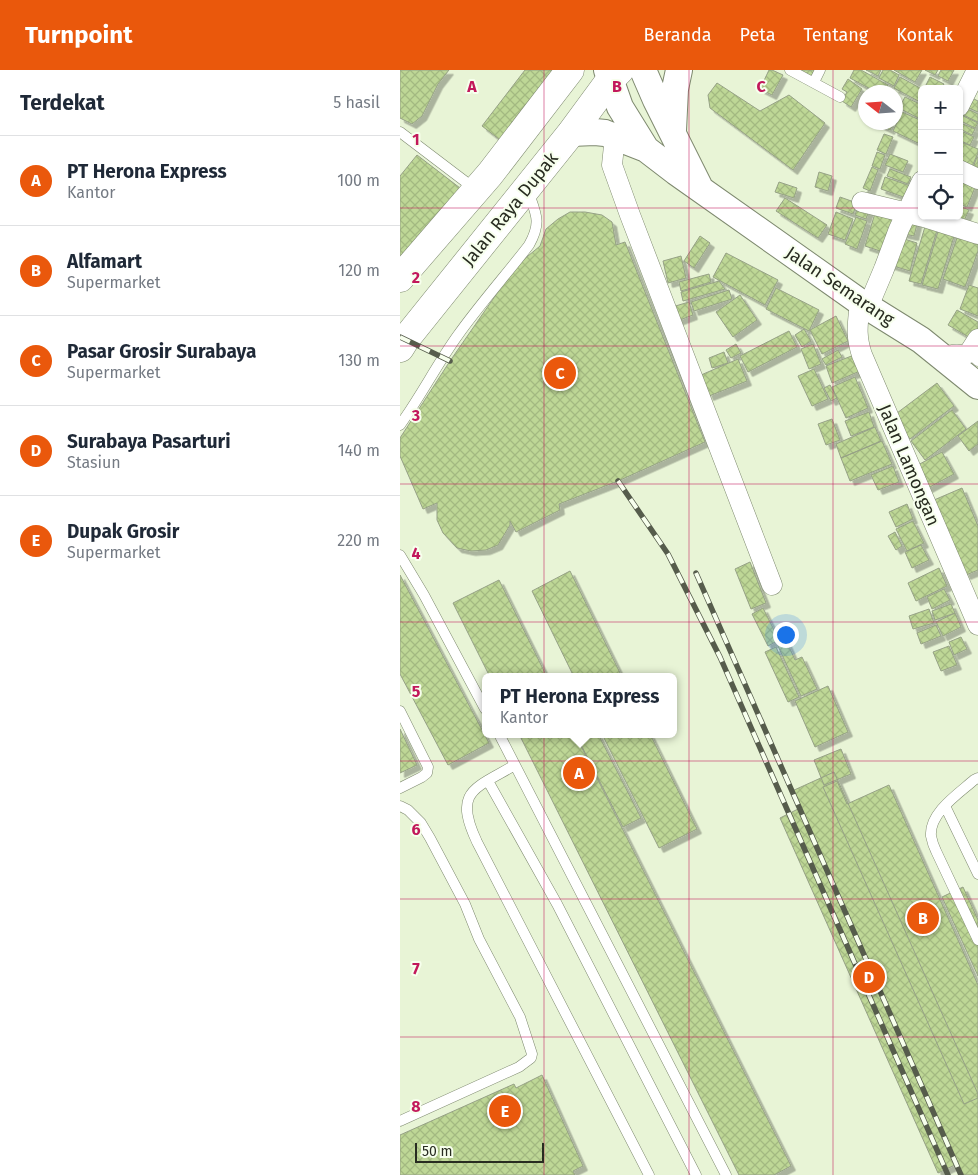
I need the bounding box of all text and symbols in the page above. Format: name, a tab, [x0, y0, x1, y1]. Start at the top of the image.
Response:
text: Turnpoint	[25, 21, 132, 49]
text: Beranda	[644, 24, 712, 46]
text: Peta	[740, 24, 775, 46]
text: Tentang	[803, 24, 868, 46]
text: Kontak	[896, 24, 953, 46]
text: A	[466, 77, 477, 96]
text: B	[612, 77, 622, 96]
text: C	[756, 77, 766, 96]
north arrow	[858, 85, 903, 130]
map controls	[918, 85, 963, 220]
button: +	[918, 85, 963, 130]
text: Terdekat	[20, 90, 105, 116]
text: 5 hasil	[333, 93, 380, 112]
text: 1	[412, 130, 420, 149]
button: −	[918, 130, 963, 175]
street label: Jalan Raya Dupak	[457, 147, 563, 270]
text: PT Herona Express	[67, 160, 227, 183]
text: A	[31, 171, 41, 190]
text: 100 m	[337, 171, 380, 190]
button: locate	[918, 175, 963, 220]
text: Kantor	[67, 183, 115, 202]
street label: Jalan Semarang	[782, 242, 899, 331]
text: Alfamart	[67, 250, 142, 273]
text: B	[31, 261, 41, 280]
text: 120 m	[338, 261, 380, 280]
text: 2	[412, 268, 420, 287]
text: Supermarket	[67, 273, 161, 292]
text: Pasar Grosir Surabaya	[67, 340, 256, 363]
text: C	[31, 351, 41, 370]
text: 130 m	[338, 351, 380, 370]
pin: C	[544, 354, 576, 392]
text: Supermarket	[67, 363, 161, 382]
street label: Jalan Lamongan	[874, 401, 944, 529]
text: 3	[411, 406, 420, 425]
text: Surabaya Pasarturi	[67, 430, 231, 453]
text: D	[31, 441, 41, 460]
text: 140 m	[338, 441, 380, 460]
text: Stasiun	[67, 453, 121, 472]
text: Dupak Grosir	[67, 520, 179, 543]
text: E	[32, 531, 40, 550]
text: 220 m	[337, 531, 380, 550]
text: Supermarket	[67, 543, 161, 562]
text: 4	[411, 544, 421, 563]
your location	[773, 622, 799, 648]
popup	[482, 673, 677, 738]
text: 5	[412, 682, 421, 701]
text: PT Herona Express	[500, 685, 659, 708]
text: Kantor	[500, 708, 548, 727]
pin: A	[563, 754, 595, 792]
text: 6	[411, 820, 421, 839]
pin: B	[907, 899, 939, 937]
pin: D	[853, 958, 885, 996]
text: 7	[412, 959, 420, 978]
pin: E	[489, 1092, 521, 1130]
text: 8	[411, 1097, 421, 1116]
scale bar	[415, 1140, 544, 1163]
text: 50 m	[422, 1143, 453, 1160]

